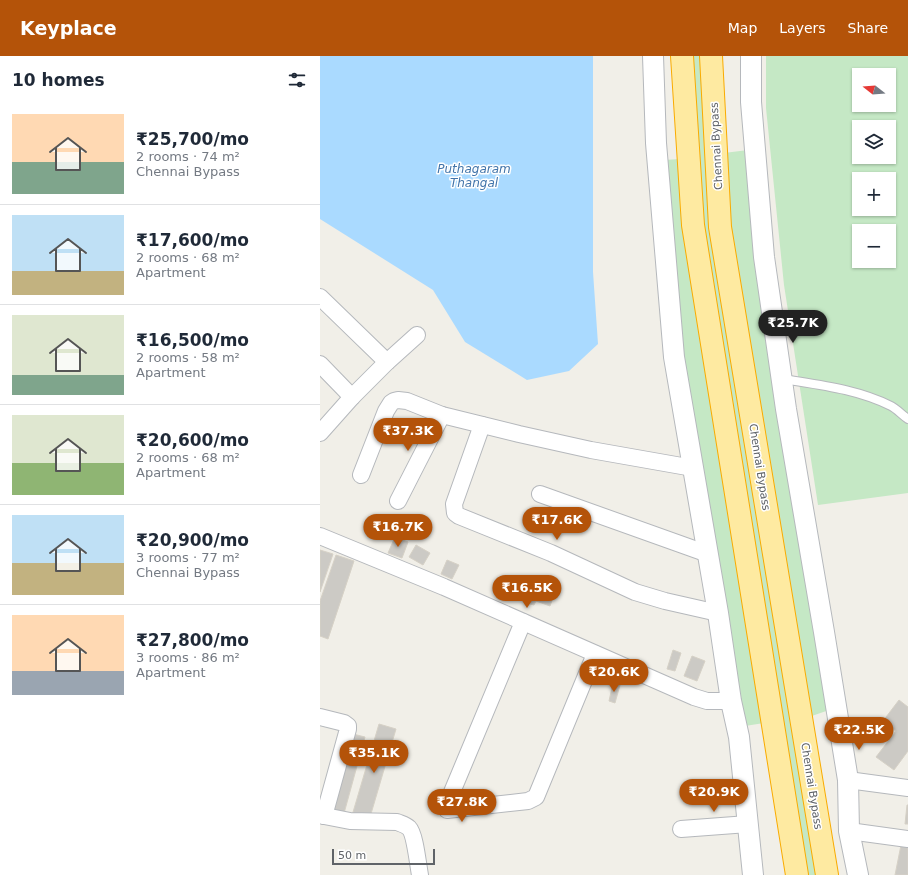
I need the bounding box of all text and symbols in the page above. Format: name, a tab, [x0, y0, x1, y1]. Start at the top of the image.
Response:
text: Keyplace	[20, 17, 117, 39]
text: Map	[728, 20, 757, 36]
text: Layers	[779, 20, 826, 36]
text: Share	[848, 20, 888, 36]
north arrow	[852, 68, 896, 112]
map controls	[852, 68, 896, 268]
icon: filters	[286, 69, 308, 91]
text: 10 homes	[12, 70, 105, 90]
street label: Chennai Bypass	[708, 101, 725, 190]
button: layers	[852, 120, 896, 164]
text: ₹25,700/mo	[136, 129, 249, 149]
icon: home	[44, 130, 92, 178]
text: 2 rooms · 74 m²	[136, 149, 240, 164]
water label: Puthagaram Thangal	[437, 162, 511, 190]
text: Chennai Bypass	[136, 164, 240, 179]
button: +	[852, 172, 896, 216]
button: −	[852, 224, 896, 268]
text: ₹17,600/mo	[136, 230, 249, 250]
icon: home	[44, 231, 92, 279]
text: 2 rooms · 68 m²	[136, 250, 240, 265]
text: Apartment	[136, 265, 206, 280]
pin: ₹25.7K	[760, 310, 826, 344]
text: ₹25.7K	[767, 315, 819, 330]
text: ₹16,500/mo	[136, 330, 249, 350]
icon: home	[44, 331, 92, 379]
text: 2 rooms · 58 m²	[136, 350, 240, 365]
text: Apartment	[136, 365, 206, 380]
pin: ₹37.3K	[375, 418, 441, 452]
text: ₹37.3K	[382, 423, 434, 438]
street label: Chennai Bypass	[746, 423, 773, 512]
text: ₹20,600/mo	[136, 430, 249, 450]
icon: home	[44, 431, 92, 479]
text: 2 rooms · 68 m²	[136, 450, 240, 465]
text: Apartment	[136, 465, 206, 480]
pin: ₹17.6K	[524, 507, 590, 541]
text: ₹17.6K	[531, 512, 583, 527]
pin: ₹16.7K	[365, 514, 431, 548]
text: ₹16.7K	[372, 519, 424, 534]
text: ₹20,900/mo	[136, 530, 249, 550]
icon: home	[44, 531, 92, 579]
text: 3 rooms · 77 m²	[136, 550, 240, 565]
text: Chennai Bypass	[136, 565, 240, 580]
pin: ₹16.5K	[494, 575, 560, 609]
text: ₹16.5K	[501, 580, 553, 595]
text: ₹27,800/mo	[136, 630, 249, 650]
icon: home	[44, 631, 92, 679]
text: 3 rooms · 86 m²	[136, 650, 240, 665]
pin: ₹20.6K	[581, 659, 647, 693]
text: ₹20.6K	[588, 664, 640, 679]
text: Apartment	[136, 665, 206, 680]
pin: ₹22.5K	[826, 717, 892, 751]
text: ₹22.5K	[833, 722, 885, 737]
pin: ₹35.1K	[341, 740, 407, 774]
street label: Chennai Bypass	[798, 742, 825, 831]
text: ₹35.1K	[348, 745, 400, 760]
pin: ₹20.9K	[681, 779, 747, 813]
text: ₹20.9K	[688, 784, 740, 799]
pin: ₹27.8K	[429, 789, 495, 823]
text: ₹27.8K	[436, 794, 488, 809]
scale bar	[332, 847, 435, 866]
text: 50 m	[338, 849, 366, 862]

